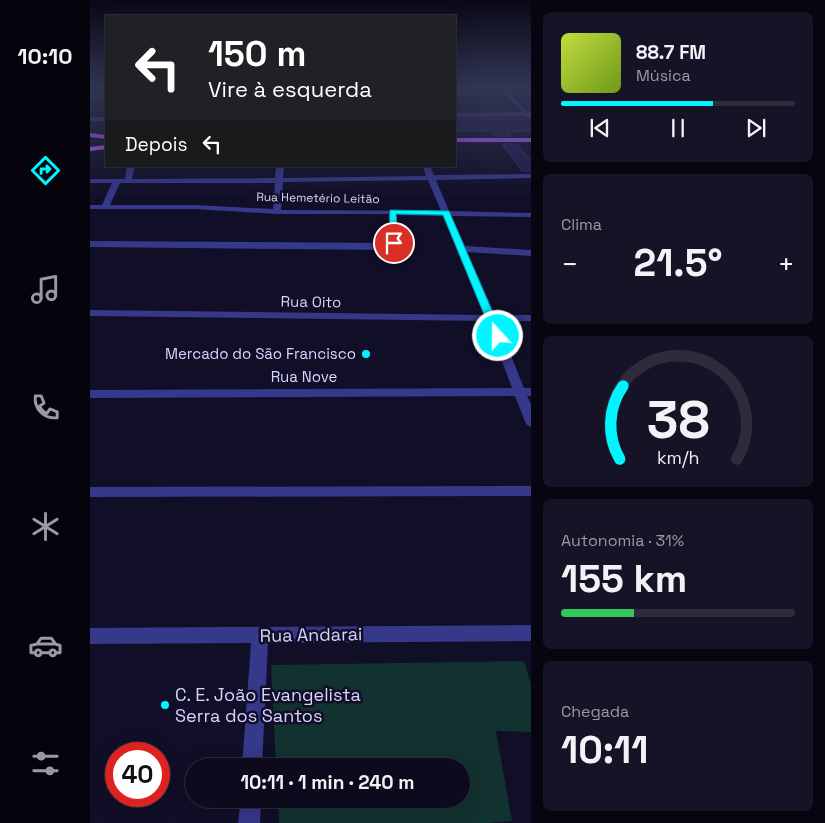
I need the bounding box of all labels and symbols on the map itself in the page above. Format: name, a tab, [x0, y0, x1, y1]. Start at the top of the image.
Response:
street label: Rua Hemetério Leitão	[256, 189, 380, 207]
pin	[373, 222, 415, 264]
street label: Rua Oito	[280, 291, 342, 312]
position arrow	[471, 309, 523, 361]
place label: Mercado do São Francisco	[165, 344, 356, 363]
marker: Mercado do São Francisco	[360, 348, 372, 360]
street label: Rua Nove	[271, 367, 337, 386]
street label: Rua Andarai	[259, 622, 363, 647]
place label: C. E. João Evangelista Serra dos Santos	[175, 683, 361, 727]
marker: C. E. João Evangelista Serra dos Santos	[159, 699, 171, 711]
speed limit sign: 40	[105, 742, 170, 807]

